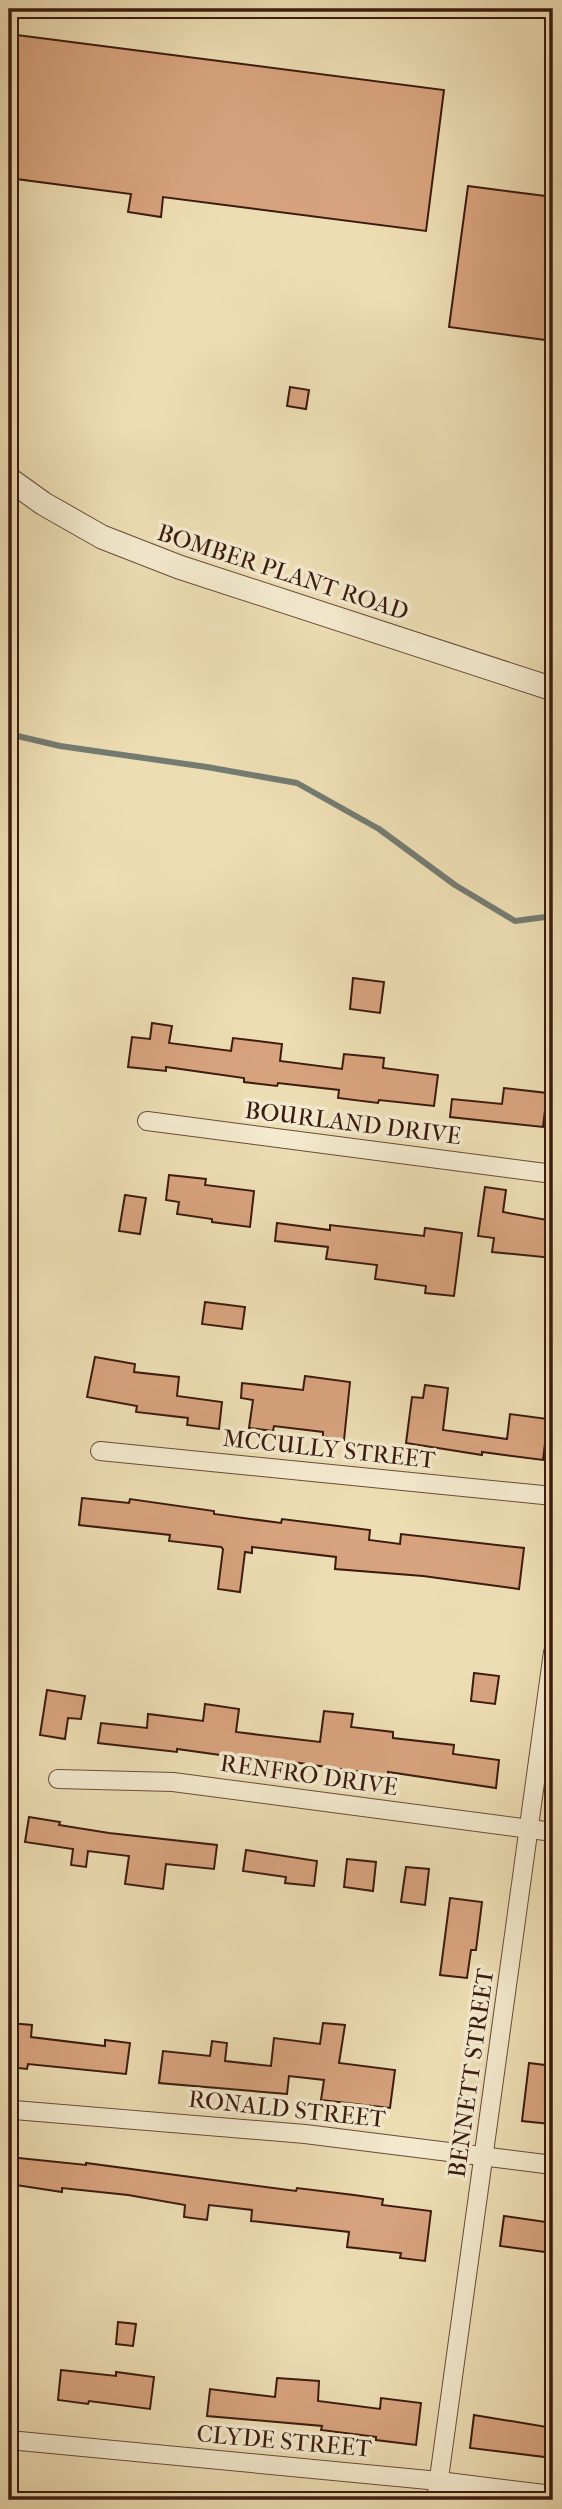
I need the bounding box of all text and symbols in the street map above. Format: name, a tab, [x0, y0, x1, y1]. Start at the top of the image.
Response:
street label: BOMBER PLANT ROAD	[154, 518, 412, 626]
street label: BOURLAND DRIVE	[243, 1096, 463, 1150]
street label: MCCULLY STREET	[221, 1424, 437, 1474]
street label: RENFRO DRIVE	[218, 1749, 400, 1801]
street label: BENNETT STREET	[442, 1966, 500, 2179]
street label: RONALD STREET	[187, 2085, 388, 2133]
street label: CLYDE STREET	[195, 2419, 373, 2463]

